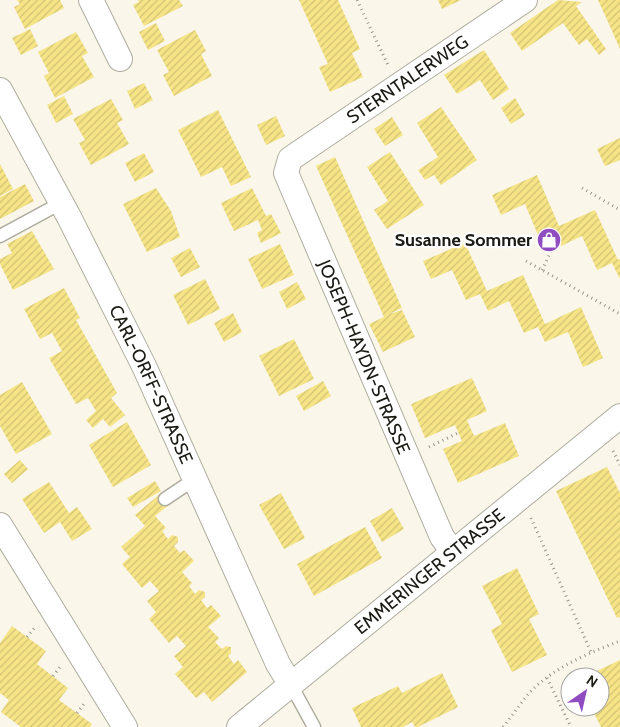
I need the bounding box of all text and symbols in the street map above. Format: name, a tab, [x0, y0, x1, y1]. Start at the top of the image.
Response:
street label: STERNTALERWEG	[342, 31, 472, 128]
shop icon: Susanne Sommer	[536, 227, 562, 253]
place label: Susanne Sommer	[395, 229, 532, 251]
street label: JOSEPH-HAYDN-STRASSE	[313, 256, 415, 457]
street label: CARL-ORFF-STRASSE	[104, 301, 198, 467]
street label: EMMERINGER STRASSE	[350, 504, 509, 639]
north arrow	[560, 667, 610, 717]
text: N	[583, 671, 601, 691]

